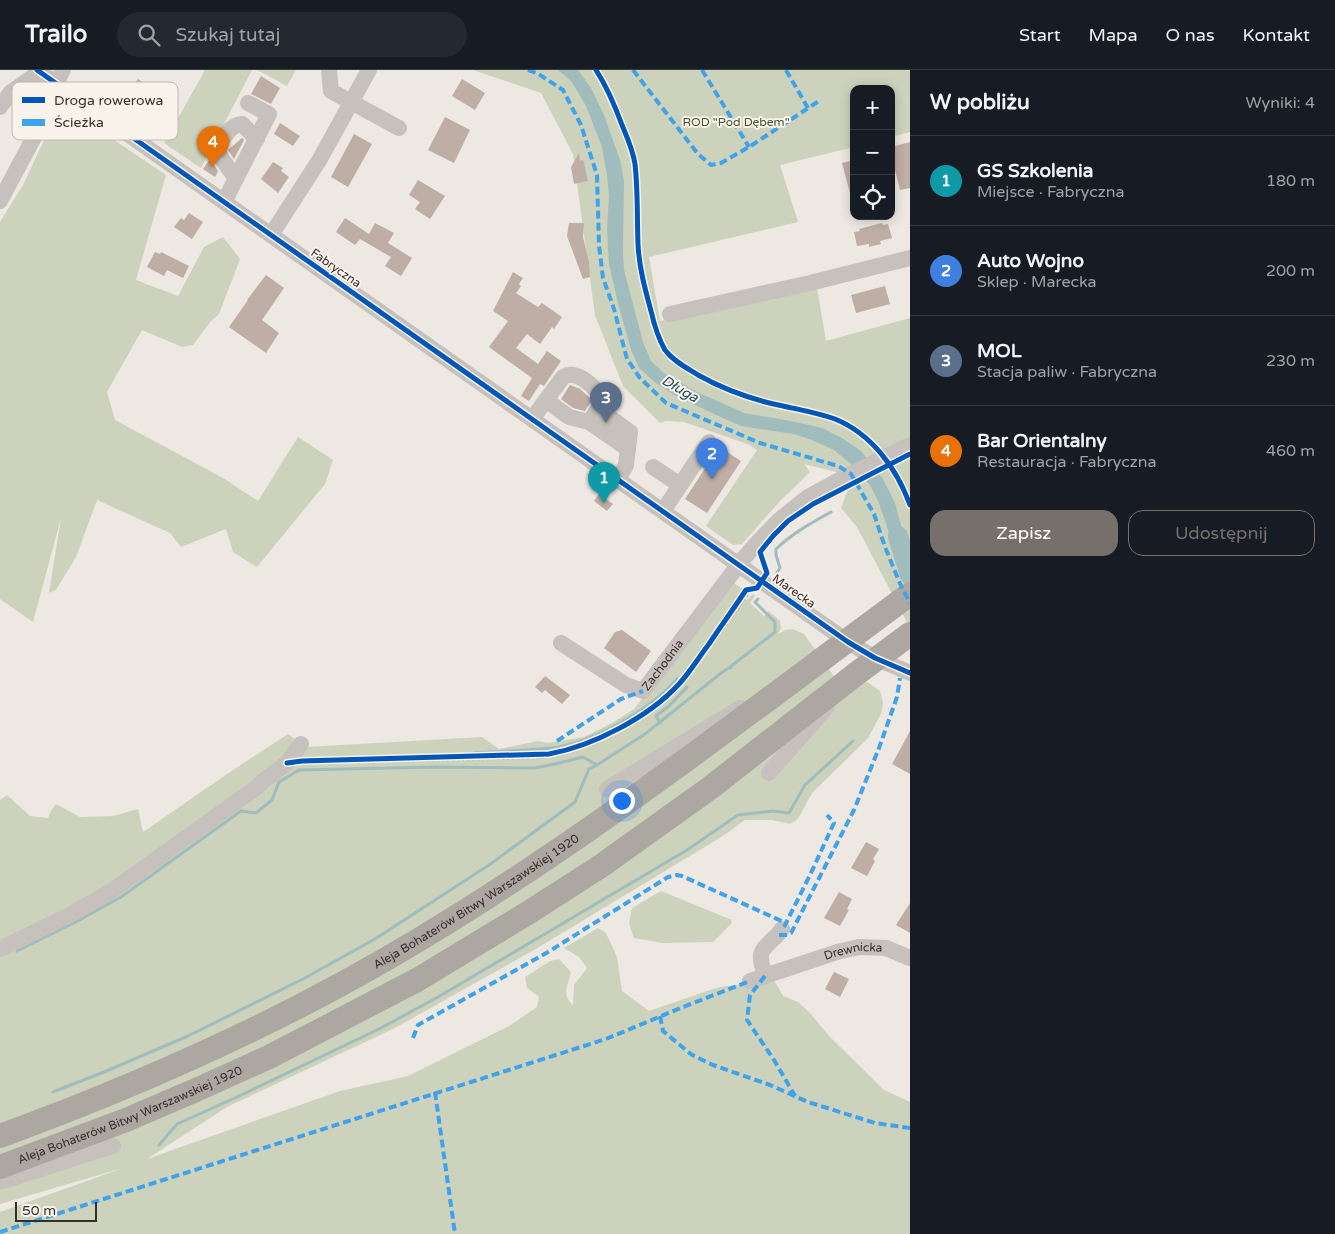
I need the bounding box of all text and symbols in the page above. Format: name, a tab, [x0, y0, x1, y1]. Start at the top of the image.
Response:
search box	[117, 12, 467, 57]
text: Trailo	[25, 20, 87, 49]
icon: search	[135, 21, 163, 49]
text: Szukaj tutaj	[175, 24, 280, 46]
text: Start	[1019, 24, 1061, 46]
text: Mapa	[1089, 24, 1138, 46]
text: O nas	[1166, 24, 1215, 46]
text: Kontakt	[1243, 24, 1310, 46]
legend	[12, 82, 178, 140]
map controls	[850, 85, 895, 220]
button: +	[850, 85, 895, 130]
text: W pobliżu	[930, 90, 1030, 115]
text: Droga rowerowa	[54, 92, 163, 109]
text: Wyniki: 4	[1246, 93, 1315, 113]
text: Ścieżka	[54, 114, 104, 131]
park label: ROD "Pod Dębem"	[682, 115, 790, 129]
pin: 4	[197, 126, 229, 167]
button: −	[850, 130, 895, 175]
text: GS Szkolenia	[977, 160, 1093, 182]
text: 1	[941, 171, 951, 191]
text: 180 m	[1266, 171, 1315, 191]
button: locate	[850, 175, 895, 220]
text: Miejsce · Fabryczna	[977, 182, 1125, 202]
street label: Fabryczna	[308, 246, 364, 290]
text: Auto Wojno	[977, 250, 1084, 272]
text: 2	[941, 261, 951, 281]
text: 200 m	[1266, 261, 1315, 281]
text: Sklep · Marecka	[977, 272, 1097, 292]
text: MOL	[977, 340, 1022, 362]
text: 3	[941, 351, 951, 371]
text: 230 m	[1266, 351, 1315, 371]
text: Stacja paliw · Fabryczna	[977, 362, 1157, 382]
water label: Długa	[659, 372, 702, 407]
pin: 3	[590, 382, 622, 423]
text: Bar Orientalny	[977, 430, 1107, 452]
pin: 2	[696, 438, 728, 479]
text: 4	[941, 441, 951, 461]
text: 460 m	[1266, 441, 1315, 461]
text: Restauracja · Fabryczna	[977, 452, 1156, 472]
pin: 1	[588, 462, 620, 503]
button: Zapisz	[930, 510, 1118, 556]
button: Udostępnij	[1128, 510, 1315, 556]
street label: Marecka	[770, 571, 818, 611]
street label: Zachodnia	[639, 637, 686, 693]
your location	[609, 788, 635, 814]
street label: Aleja Bohaterów Bitwy Warszawskiej 1920	[371, 831, 582, 972]
street label: Drewnicka	[822, 940, 883, 963]
street label: Aleja Bohaterów Bitwy Warszawskiej 1920	[16, 1063, 245, 1167]
scale bar	[15, 1199, 98, 1222]
text: 50 m	[22, 1202, 56, 1219]

